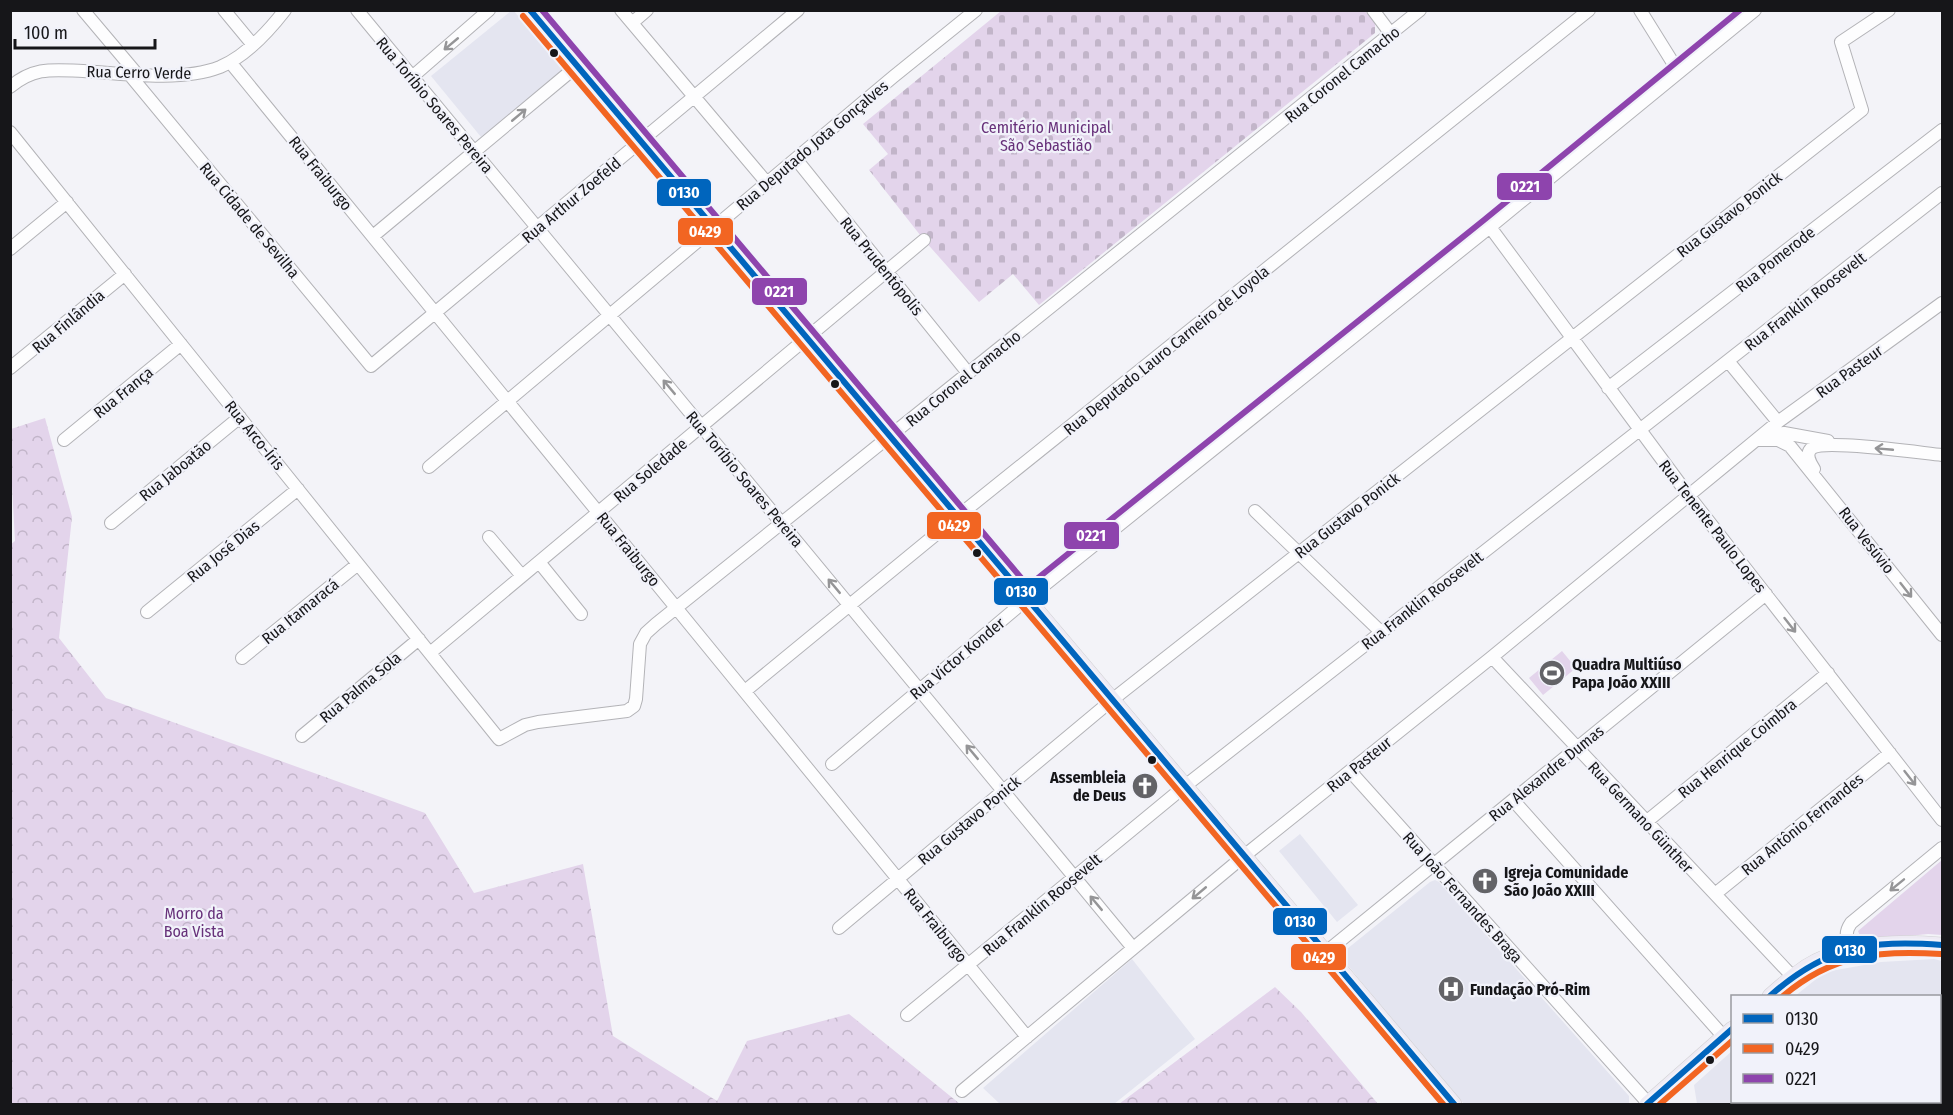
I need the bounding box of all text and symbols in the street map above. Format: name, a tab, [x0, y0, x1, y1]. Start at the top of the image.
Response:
scale bar	[15, 12, 154, 50]
text: 100 m	[24, 22, 68, 44]
street label: Rua Coronel Camacho	[1281, 22, 1404, 127]
street label: Rua Toríbio Soares Pereira	[372, 33, 497, 177]
one-way arrow	[443, 37, 459, 50]
unlabelled marker	[548, 47, 560, 59]
street label: Rua Cerro Verde	[87, 62, 192, 83]
street label: Rua Deputado Jota Gonçalves	[733, 76, 892, 214]
one-way arrow	[511, 109, 527, 122]
park label: Cemitério Municipal São Sebastião	[981, 118, 1111, 155]
street label: Rua Fraiburgo	[285, 132, 356, 214]
street label: Rua Arthur Zoefeld	[518, 154, 625, 247]
street label: Rua Cidade de Sevilha	[196, 159, 304, 282]
street label: Rua Gustavo Ponick	[1673, 167, 1786, 261]
line badge: 0221	[1496, 172, 1553, 201]
text: 0221	[1510, 177, 1540, 196]
line badge: 0130	[656, 178, 712, 207]
text: 0130	[668, 183, 700, 202]
street label: Rua Prudentópolis	[836, 213, 927, 319]
line badge: 0429	[677, 217, 734, 246]
text: 0429	[689, 222, 721, 241]
street label: Rua Pomerode	[1732, 223, 1819, 296]
street label: Rua Franklin Roosevelt	[1741, 248, 1870, 355]
street label: Rua Deputado Lauro Carneiro de Loyola	[1060, 261, 1273, 439]
line badge: 0221	[751, 277, 808, 306]
text: 0221	[764, 282, 794, 301]
street label: Rua Finlândia	[28, 286, 108, 357]
street label: Rua Coronel Camacho	[902, 326, 1025, 431]
street label: Rua Pasteur	[1812, 341, 1887, 402]
street label: Rua França	[90, 363, 157, 422]
unlabelled marker	[829, 378, 841, 390]
one-way arrow	[662, 380, 676, 395]
street label: Rua Arco-Íris	[221, 397, 288, 474]
street label: Rua Toríbio Soares Pereira	[682, 407, 807, 551]
street label: Rua Soledade	[610, 434, 691, 507]
street label: Rua Jaboatão	[136, 436, 215, 505]
one-way arrow	[1875, 443, 1895, 454]
street label: Rua Tenente Paulo Lopes	[1655, 456, 1770, 597]
street label: Rua Gustavo Ponick	[1291, 468, 1404, 562]
street label: Rua Vesúvio	[1835, 503, 1898, 577]
street label: Rua Fraiburgo	[593, 508, 664, 590]
line badge: 0429	[926, 511, 982, 540]
street label: Rua José Dias	[183, 516, 264, 586]
text: 0429	[938, 516, 970, 535]
line badge: 0221	[1063, 521, 1120, 550]
text: 0221	[1076, 526, 1106, 545]
unlabelled marker	[971, 547, 983, 559]
street label: Rua Franklin Roosevelt	[1358, 547, 1487, 654]
street label: Rua Itamaracá	[258, 575, 343, 648]
line badge: 0130	[993, 577, 1049, 606]
one-way arrow	[827, 578, 840, 594]
one-way arrow	[1900, 581, 1913, 597]
text: 0130	[1005, 582, 1037, 601]
street label: Rua Victor Konder	[906, 613, 1009, 703]
one-way arrow	[1783, 616, 1796, 632]
street label: Rua Palma Sola	[316, 648, 405, 727]
place label: Quadra Multiúso Papa João XXIII	[1572, 655, 1682, 692]
sports icon: Quadra Multiúso Papa João XXIII	[1537, 658, 1567, 688]
street label: Rua Henrique Coimbra	[1674, 695, 1801, 802]
street label: Rua Alexandre Dumas	[1485, 721, 1608, 825]
street label: Rua Pasteur	[1323, 732, 1396, 796]
one-way arrow	[965, 744, 978, 760]
unlabelled marker	[1146, 754, 1158, 766]
street label: Rua Germano Günther	[1584, 758, 1697, 877]
place label: Assembleia de Deus	[1049, 768, 1126, 805]
street label: Rua Antônio Fernandes	[1737, 769, 1867, 879]
one-way arrow	[1904, 770, 1916, 786]
church icon: Assembleia de Deus	[1130, 771, 1160, 801]
street label: Rua Gustavo Ponick	[914, 772, 1025, 869]
street label: Rua João Fernandes Braga	[1399, 828, 1527, 967]
street label: Rua Franklin Roosevelt	[979, 849, 1106, 959]
place label: Igreja Comunidade São João XXIII	[1504, 863, 1628, 900]
church icon: Igreja Comunidade São João XXIII	[1470, 866, 1500, 896]
one-way arrow	[1889, 879, 1905, 892]
street label: Rua Fraiburgo	[900, 884, 971, 966]
one-way arrow	[1192, 886, 1207, 900]
one-way arrow	[1090, 895, 1103, 911]
park label: Morro da Boa Vista	[164, 904, 224, 941]
line badge: 0130	[1272, 907, 1328, 936]
text: 0130	[1284, 912, 1316, 931]
line badge: 0130	[1821, 935, 1878, 964]
text: 0130	[1834, 941, 1866, 960]
line badge: 0429	[1290, 943, 1347, 971]
text: 0429	[1303, 948, 1335, 967]
hospital icon: Fundação Pró-Rim	[1436, 974, 1466, 1004]
place label: Fundação Pró-Rim	[1470, 980, 1590, 1000]
legend	[1731, 995, 1941, 1103]
text: 0130	[1785, 1008, 1818, 1030]
text: 0429	[1785, 1038, 1819, 1060]
unlabelled marker	[1704, 1054, 1716, 1066]
text: 0221	[1785, 1068, 1817, 1090]

